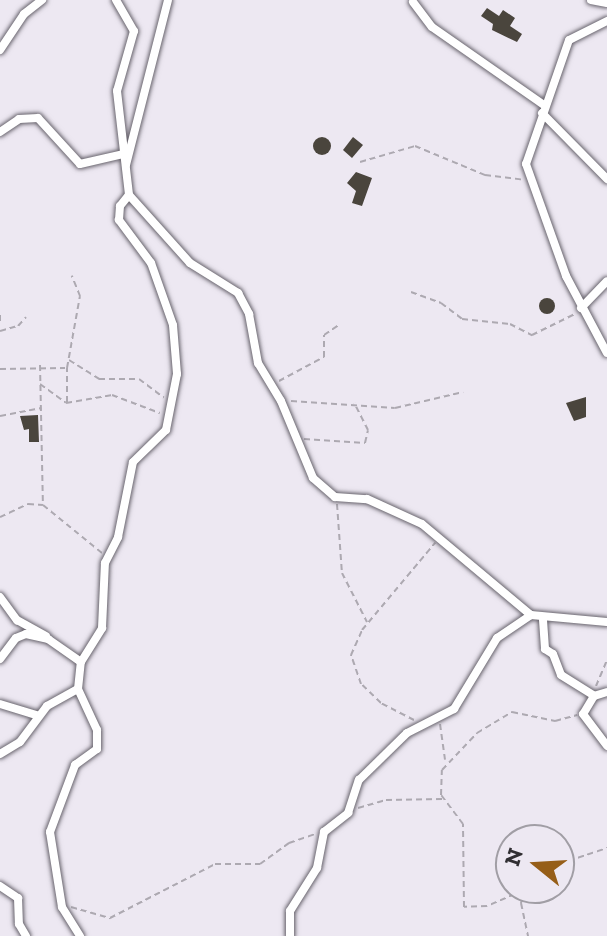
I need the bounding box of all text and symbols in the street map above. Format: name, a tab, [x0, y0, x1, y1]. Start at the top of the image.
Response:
north arrow	[495, 824, 575, 904]
text: N	[498, 845, 529, 869]

